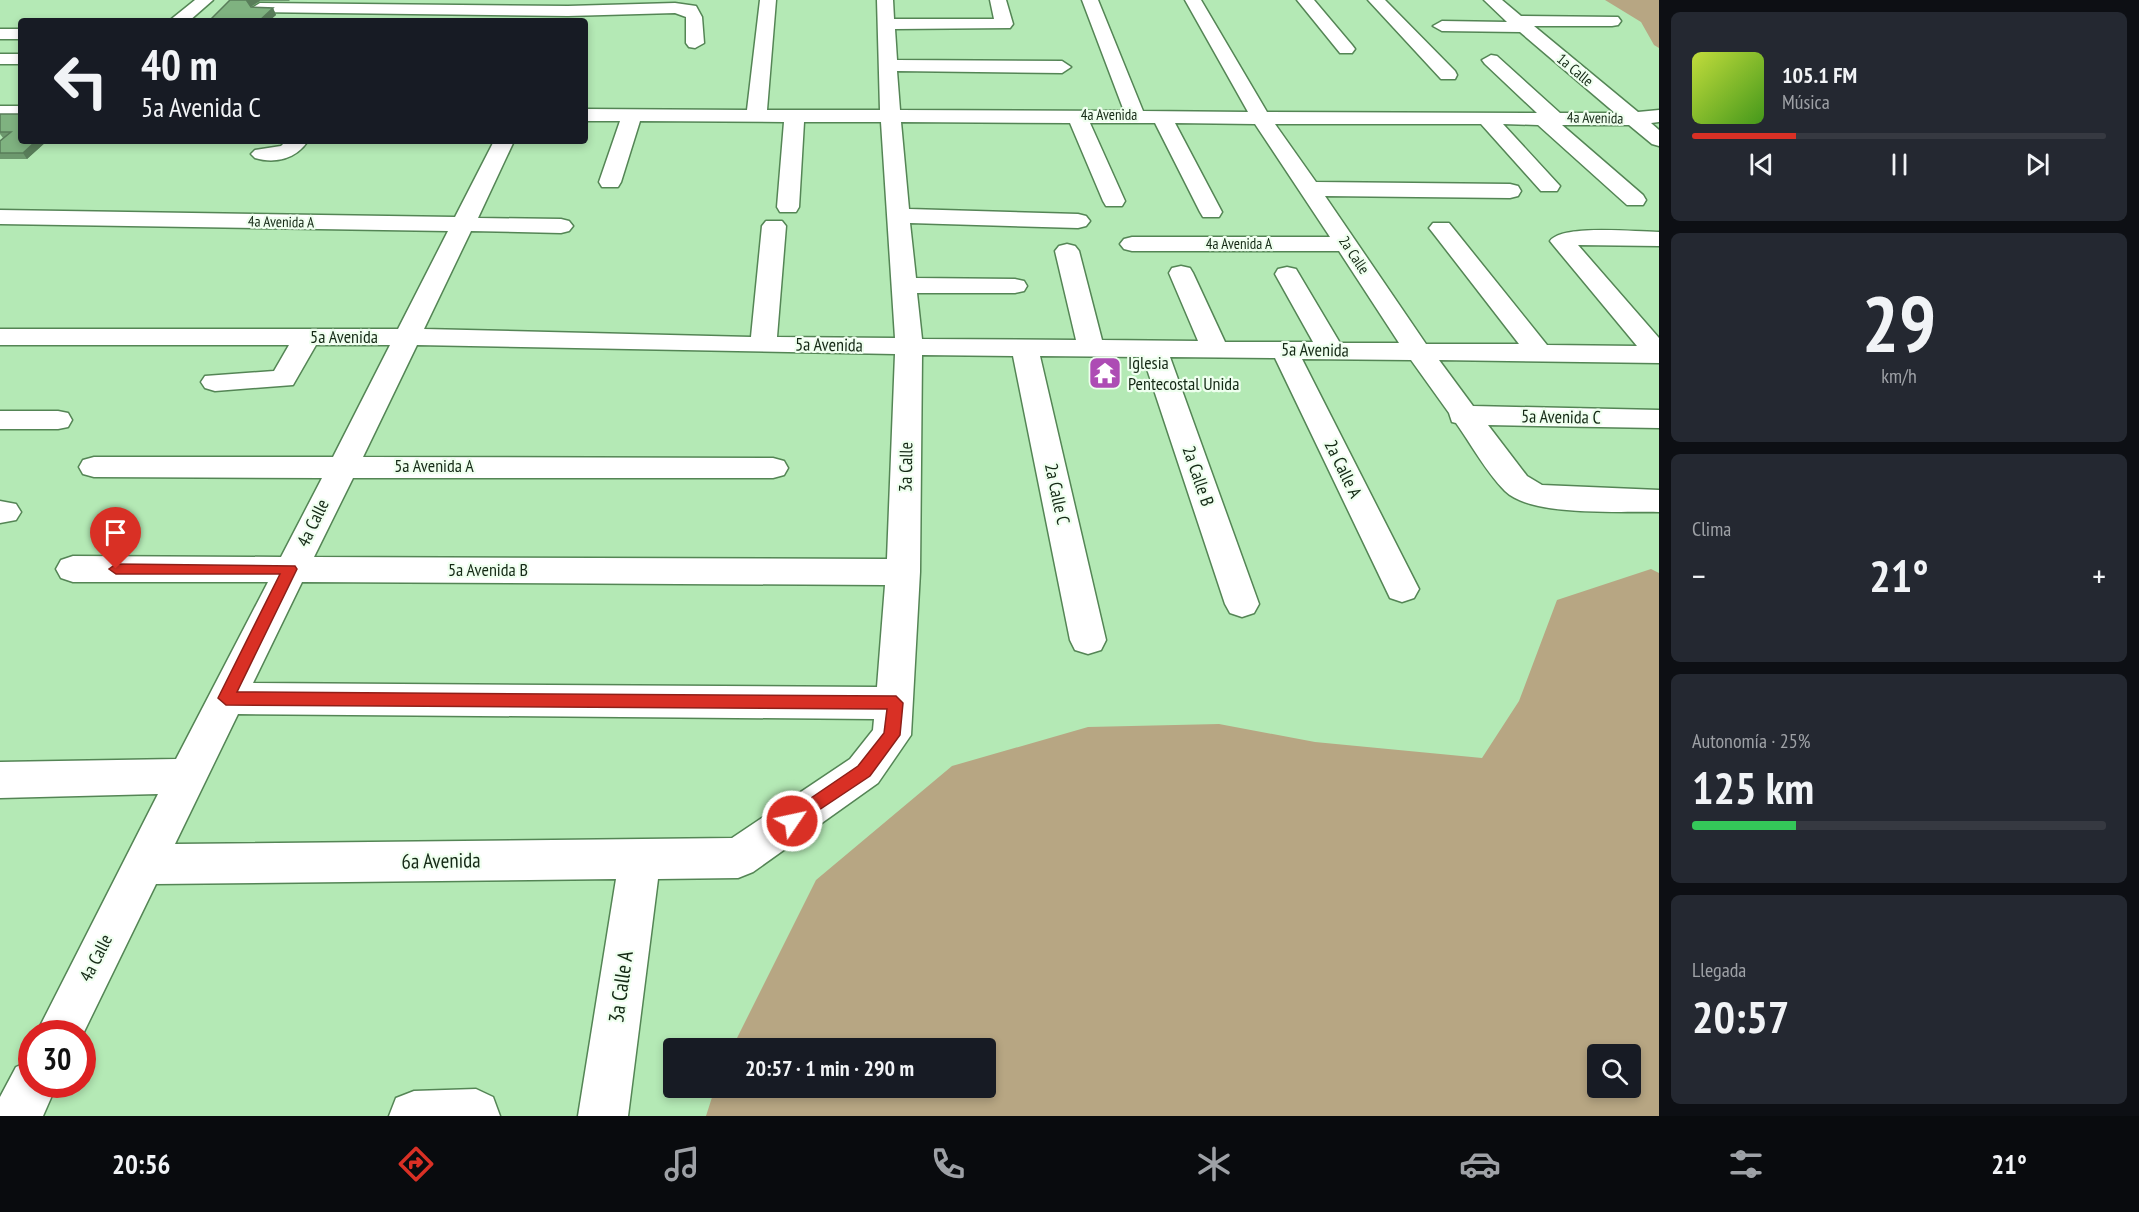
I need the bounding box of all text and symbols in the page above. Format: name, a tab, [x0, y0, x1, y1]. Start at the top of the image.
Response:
text: 40 m	[141, 37, 218, 92]
icon: left	[42, 42, 120, 120]
street label: 1a Calle	[1553, 49, 1597, 90]
text: 105.1 FM	[1782, 61, 1857, 89]
text: Música	[1782, 89, 1830, 115]
text: 5a Avenida C	[141, 90, 261, 124]
street label: 4a Avenida	[1081, 105, 1137, 124]
street label: 4a Avenida	[1567, 108, 1623, 127]
icon: previous	[1745, 148, 1778, 181]
icon: pause	[1883, 148, 1916, 181]
icon: next	[2021, 148, 2054, 181]
street label: 4a Avenida A	[248, 211, 315, 232]
street label: 2a Calle	[1335, 232, 1374, 277]
street label: 4a Avenida A	[1206, 234, 1273, 253]
text: 29	[1862, 273, 1936, 374]
street label: 5a Avenida	[310, 325, 378, 348]
street label: 5a Avenida	[795, 332, 863, 357]
street label: 5a Avenida	[1281, 337, 1349, 362]
place label: Iglesia Pentecostal Unida	[1128, 351, 1239, 395]
temple icon: Iglesia Pentecostal Unida	[1087, 355, 1123, 391]
text: km/h	[1881, 363, 1917, 389]
street label: 5a Avenida C	[1521, 404, 1601, 429]
street label: 2a Calle A	[1320, 436, 1368, 502]
street label: 3a Calle	[894, 442, 917, 492]
street label: 2a Calle B	[1177, 443, 1220, 509]
street label: 5a Avenida A	[394, 454, 474, 477]
street label: 2a Calle C	[1040, 461, 1075, 527]
street label: 4a Calle	[291, 495, 334, 550]
pin	[90, 507, 141, 569]
icon: arrive	[99, 516, 132, 549]
text: Clima	[1692, 516, 1731, 542]
text: 21°	[1869, 546, 1929, 604]
text: −	[1692, 554, 1706, 597]
text: +	[2092, 554, 2106, 597]
street label: 5a Avenida B	[448, 558, 528, 581]
text: Autonomía · 25%	[1692, 728, 1810, 754]
text: 125 km	[1692, 758, 1814, 816]
position arrow	[760, 789, 824, 853]
street label: 6a Avenida	[401, 846, 481, 875]
street label: 4a Calle	[74, 930, 117, 985]
street label: 3a Calle A	[602, 949, 639, 1025]
text: Llegada	[1692, 957, 1746, 983]
text: 20:57	[1692, 987, 1789, 1045]
speed limit sign: 30	[18, 1020, 96, 1098]
map controls	[1587, 1044, 1641, 1098]
button: search	[1587, 1044, 1641, 1098]
text: 20:57 · 1 min · 290 m	[745, 1054, 914, 1082]
icon: directions	[395, 1143, 437, 1185]
icon: music	[661, 1143, 703, 1185]
icon: phone	[927, 1143, 969, 1185]
icon: climate	[1193, 1143, 1235, 1185]
icon: car	[1459, 1143, 1501, 1185]
icon: filters	[1725, 1143, 1767, 1185]
text: 20:56	[112, 1147, 170, 1181]
text: 21°	[1991, 1147, 2027, 1181]

